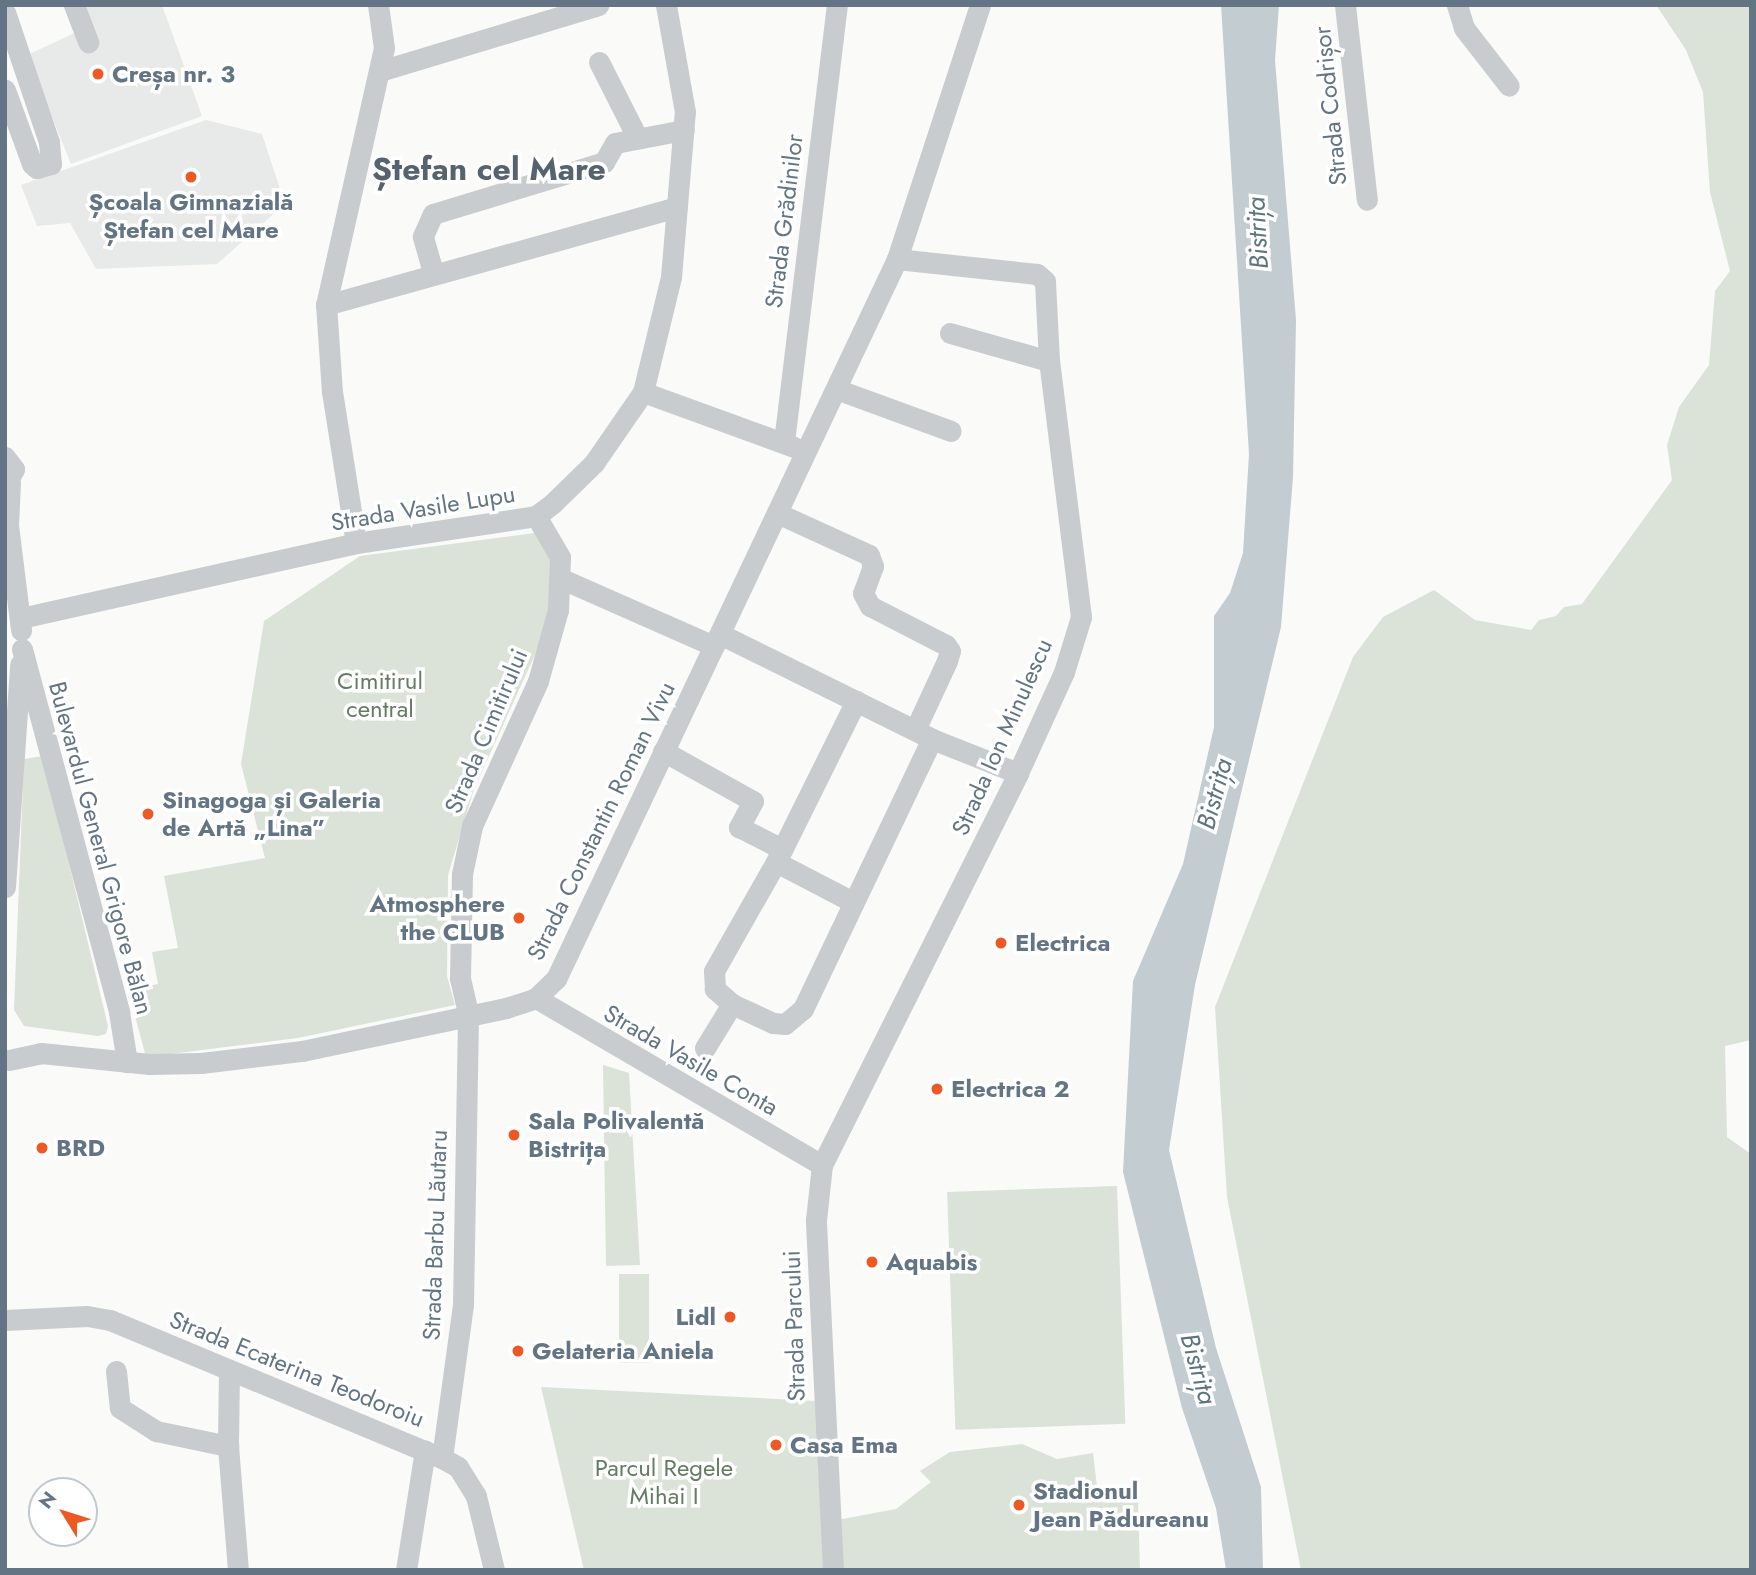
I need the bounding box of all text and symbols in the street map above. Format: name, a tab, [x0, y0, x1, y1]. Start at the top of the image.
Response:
street label: Strada Codrișor	[1307, 25, 1353, 187]
place label: Creșa nr. 3	[112, 60, 235, 88]
marker: Creșa nr. 3	[90, 66, 106, 82]
street label: Strada Grădinilor	[759, 132, 809, 310]
district label: Ștefan cel Mare	[372, 150, 606, 188]
marker: Școala Gimnazială Ștefan cel Mare	[183, 169, 199, 185]
place label: Școala Gimnazială Ștefan cel Mare	[89, 188, 293, 244]
water label: Bistrița	[1241, 196, 1275, 270]
street label: Strada Vasile Lupu	[329, 479, 517, 537]
street label: Strada Ion Minulescu	[946, 634, 1058, 840]
street label: Strada Cimitirului	[438, 644, 534, 818]
park label: Cimitirul central	[337, 667, 423, 723]
street label: Strada Constantin Roman Vivu	[521, 677, 681, 965]
street label: Bulevardul General Grigore Bălan	[43, 678, 159, 1018]
water label: Bistrița	[1191, 755, 1239, 833]
place label: Sinagoga și Galeria de Artă „Lina”	[162, 786, 381, 842]
marker: Sinagoga și Galeria de Artă „Lina”	[140, 806, 156, 822]
place label: Atmosphere the CLUB	[369, 890, 505, 946]
marker: Atmosphere the CLUB	[511, 910, 527, 926]
place label: Electrica	[1015, 929, 1110, 957]
marker: Electrica	[993, 935, 1009, 951]
street label: Strada Vasile Conta	[599, 998, 783, 1122]
place label: Electrica 2	[951, 1075, 1069, 1103]
marker: Electrica 2	[929, 1081, 945, 1097]
place label: Sala Polivalentă Bistrița	[528, 1107, 704, 1163]
marker: Sala Polivalentă Bistrița	[506, 1127, 522, 1143]
street label: Strada Barbu Lăutaru	[417, 1129, 453, 1341]
place label: BRD	[56, 1134, 105, 1162]
marker: BRD	[34, 1140, 50, 1156]
place label: Aquabis	[886, 1248, 978, 1276]
street label: Strada Parcului	[777, 1250, 811, 1402]
marker: Aquabis	[864, 1254, 880, 1270]
place label: Lidl	[675, 1303, 716, 1331]
street label: Strada Ecaterina Teodoroiu	[165, 1305, 429, 1433]
marker: Lidl	[722, 1309, 738, 1325]
water label: Bistrița	[1173, 1330, 1223, 1408]
place label: Gelateria Aniela	[532, 1337, 714, 1365]
marker: Gelateria Aniela	[510, 1343, 526, 1359]
place label: Casa Ema	[790, 1431, 898, 1459]
marker: Casa Ema	[768, 1437, 784, 1453]
park label: Parcul Regele Mihai I	[595, 1454, 733, 1510]
north arrow	[28, 1477, 98, 1547]
place label: Stadionul Jean Pădureanu	[1033, 1477, 1209, 1533]
text: N	[32, 1486, 63, 1514]
marker: Stadionul Jean Pădureanu	[1011, 1497, 1027, 1513]

